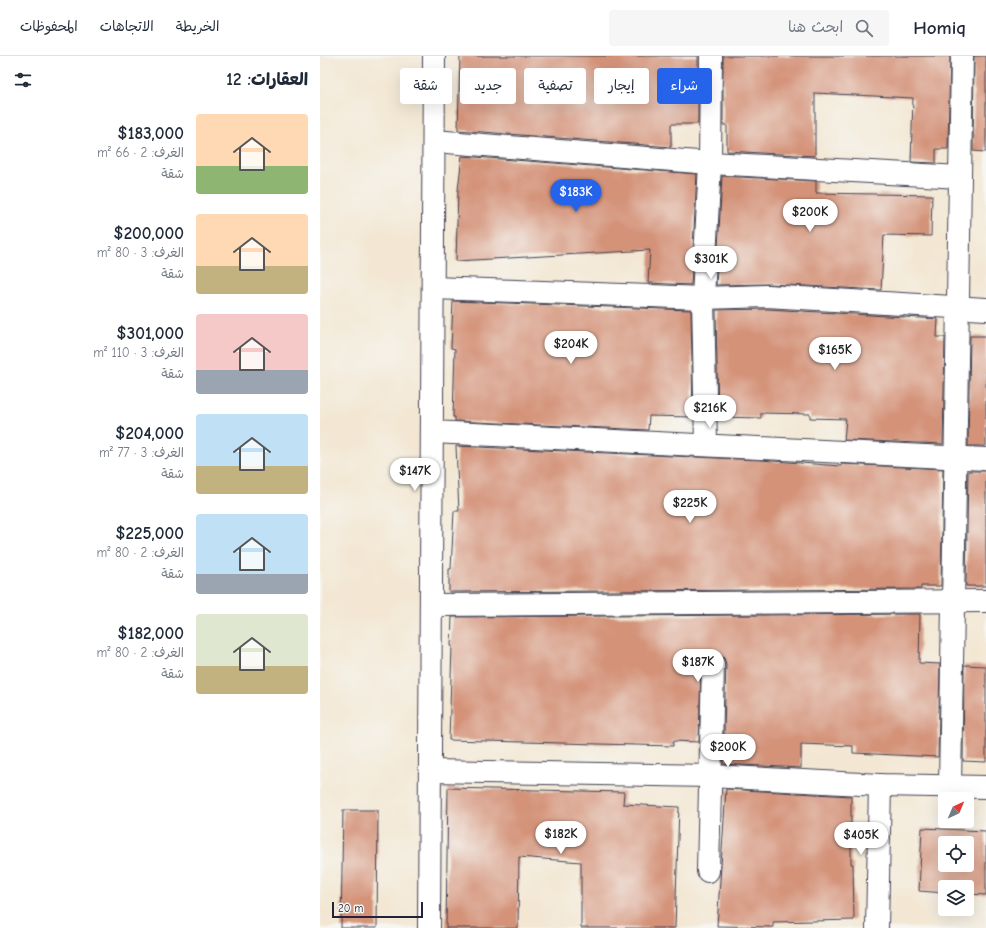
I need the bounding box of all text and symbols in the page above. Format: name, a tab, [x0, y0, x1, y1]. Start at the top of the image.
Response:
search box	[609, 10, 889, 46]
icon: search	[853, 17, 875, 39]
text: Homiq	[913, 17, 966, 39]
text: المحفوظات	[20, 18, 78, 35]
text: الاتجاهات	[100, 18, 154, 35]
text: الخريطة	[176, 18, 219, 35]
text: ابحث هنا	[788, 18, 843, 36]
chip: شقة	[400, 68, 452, 104]
chip: جديد	[460, 68, 516, 104]
chip: تصفية	[524, 68, 586, 104]
chip: إيجار	[594, 68, 649, 104]
chip: شراء	[657, 68, 712, 104]
icon: filters	[12, 69, 34, 91]
text: العقارات: 12	[226, 70, 308, 89]
text: $183,000	[118, 124, 184, 143]
icon: home	[228, 130, 276, 178]
text: الغرف: 2 · 66 m²	[97, 145, 184, 160]
text: شقة	[161, 166, 184, 181]
pin: $183K	[548, 179, 604, 213]
text: $183K	[559, 184, 593, 199]
pin: $200K	[782, 199, 838, 233]
text: $200K	[792, 204, 828, 219]
text: $200,000	[113, 224, 184, 243]
icon: home	[228, 230, 276, 278]
text: الغرف: 3 · 80 m²	[97, 245, 184, 260]
pin: $301K	[683, 246, 739, 280]
text: $301K	[694, 251, 728, 266]
text: شقة	[161, 266, 184, 281]
text: $301,000	[117, 324, 184, 343]
icon: home	[228, 330, 276, 378]
pin: $204K	[543, 331, 599, 365]
text: $204K	[553, 336, 589, 351]
pin: $165K	[807, 337, 863, 371]
text: $165K	[818, 342, 852, 357]
text: الغرف: 3 · 110 m²	[93, 345, 184, 360]
text: شقة	[161, 366, 184, 381]
pin: $216K	[682, 395, 738, 429]
text: $216K	[693, 400, 727, 415]
text: $204,000	[115, 424, 184, 443]
icon: home	[228, 430, 276, 478]
text: الغرف: 3 · 77 m²	[99, 445, 184, 460]
pin: $147K	[387, 458, 443, 492]
text: $147K	[399, 463, 431, 478]
text: شقة	[161, 466, 184, 481]
pin: $225K	[662, 490, 718, 524]
text: $225K	[673, 495, 708, 510]
text: $225,000	[115, 524, 184, 543]
icon: home	[228, 530, 276, 578]
text: الغرف: 2 · 80 m²	[97, 545, 184, 560]
text: شقة	[161, 566, 184, 581]
text: $182,000	[117, 624, 184, 643]
icon: home	[228, 630, 276, 678]
text: الغرف: 2 · 80 m²	[97, 645, 184, 660]
pin: $187K	[670, 649, 726, 683]
text: $187K	[682, 654, 714, 669]
text: شقة	[161, 666, 184, 681]
pin: $200K	[700, 734, 756, 768]
text: $200K	[710, 739, 746, 754]
north arrow	[938, 792, 974, 828]
map controls	[938, 792, 974, 916]
pin: $182K	[533, 821, 589, 855]
pin: $405K	[833, 822, 889, 856]
text: $182K	[544, 826, 578, 841]
text: $405K	[843, 827, 879, 842]
button: locate	[938, 836, 974, 872]
button: layers	[938, 880, 974, 916]
scale bar	[332, 900, 423, 919]
text: 20 m	[338, 902, 363, 915]

